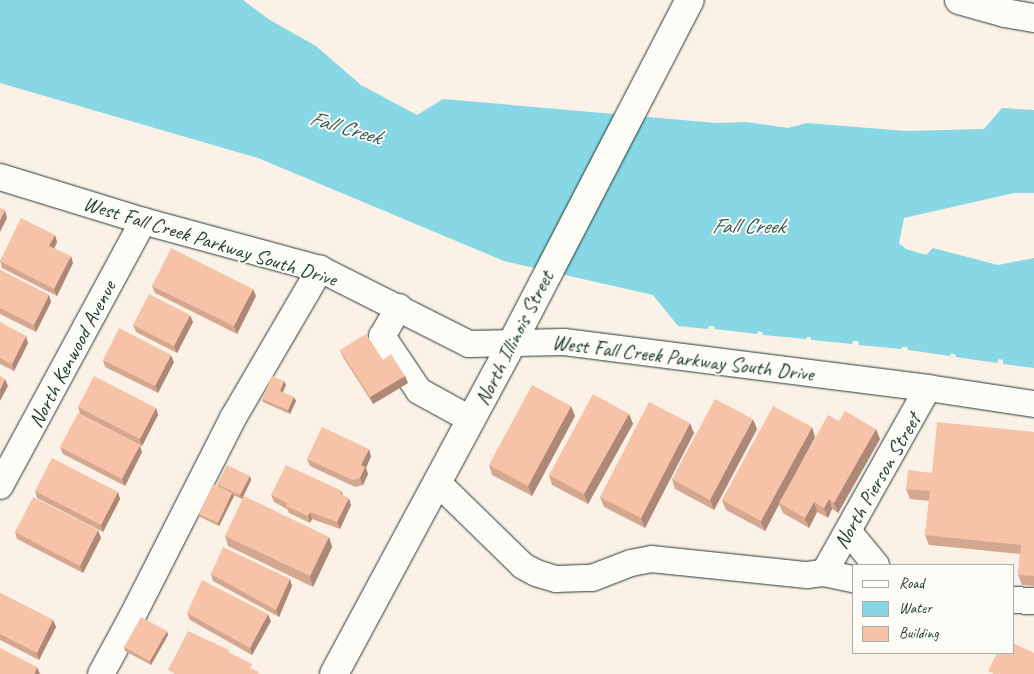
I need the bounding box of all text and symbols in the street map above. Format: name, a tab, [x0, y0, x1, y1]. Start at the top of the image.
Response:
water label: Fall Creek	[307, 105, 383, 151]
street label: West Fall Creek Parkway South Drive	[80, 190, 340, 292]
water label: Fall Creek	[712, 214, 784, 240]
street label: North Illinois Street	[469, 266, 559, 410]
street label: North Kenwood Avenue	[23, 276, 121, 432]
street label: West Fall Creek Parkway South Drive	[550, 329, 816, 387]
street label: North Pierson Street	[828, 409, 926, 553]
legend	[852, 564, 1014, 654]
text: Road	[899, 574, 924, 593]
text: Water	[899, 599, 932, 618]
text: Building	[899, 624, 938, 643]

